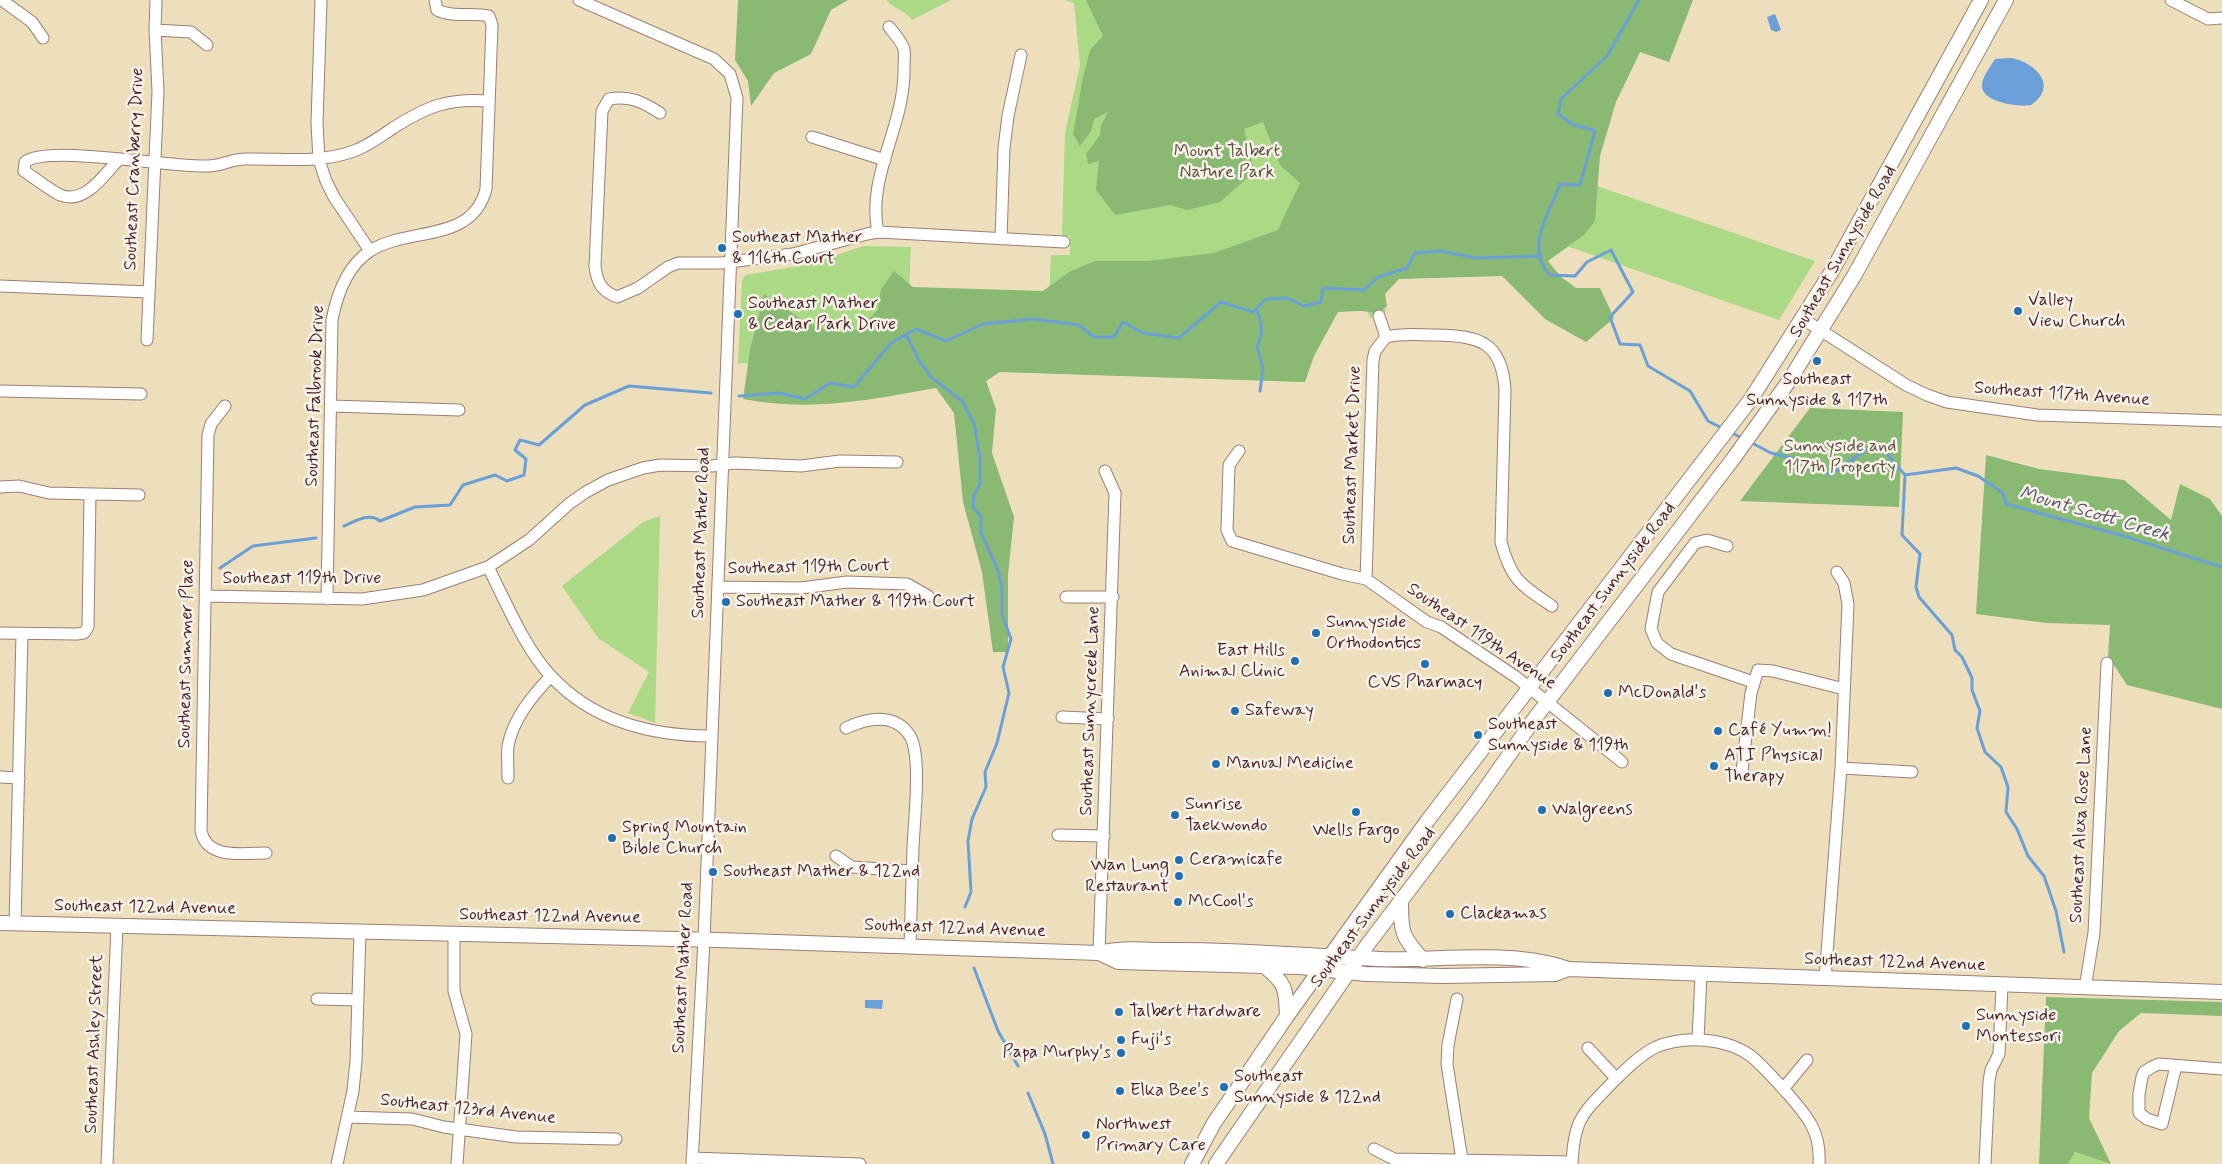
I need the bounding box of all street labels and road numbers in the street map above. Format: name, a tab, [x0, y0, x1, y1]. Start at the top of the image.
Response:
street label: Southeast Cranberry Drive	[121, 67, 149, 271]
street label: Southeast Sunnyside Road	[1786, 162, 1902, 342]
street label: Southeast Falbrook Drive	[302, 305, 330, 487]
street label: Southeast Market Drive	[1339, 365, 1367, 545]
street label: Southeast 117th Avenue	[1973, 378, 2151, 412]
street label: Southeast Mather Road	[688, 447, 716, 619]
street label: Southeast Sunnyside Road	[1547, 499, 1681, 667]
street label: Southeast 119th Court	[728, 556, 890, 580]
street label: Southeast Summer Place	[175, 559, 199, 749]
street label: Southeast 119th Drive	[223, 568, 381, 590]
street label: Southeast 119th Avenue	[1402, 579, 1560, 695]
street label: Southeast Sunnycreek Lane	[1077, 606, 1105, 816]
street label: Southeast Alexa Rose Lane	[2066, 726, 2098, 924]
street label: Southeast Sunnyside Road	[1307, 824, 1441, 992]
street label: Southeast Mather Road	[669, 882, 699, 1054]
street label: Southeast 122nd Avenue	[54, 896, 236, 920]
street label: Southeast 122nd Avenue	[459, 905, 641, 929]
street label: Southeast 122nd Avenue	[864, 915, 1046, 943]
street label: Southeast 122nd Avenue	[1804, 949, 1986, 977]
street label: Southeast Ashley Street	[81, 954, 109, 1134]
street label: Southeast 123rd Avenue	[379, 1090, 557, 1130]

